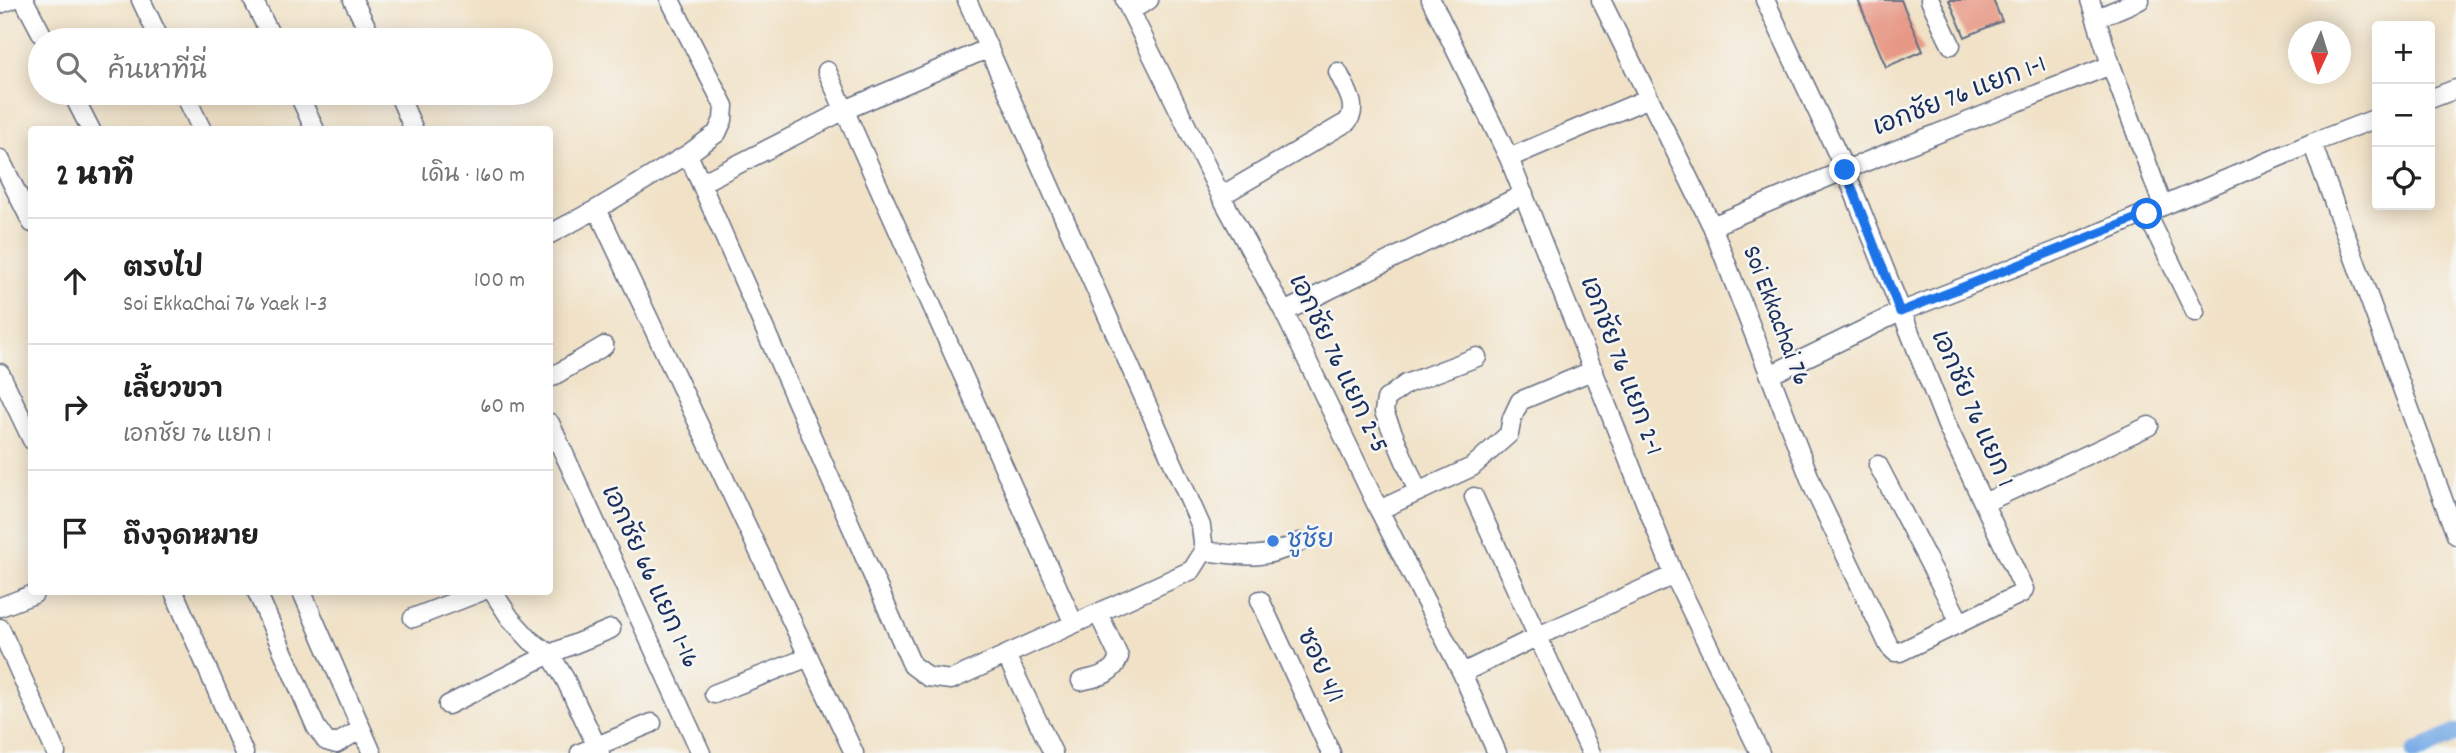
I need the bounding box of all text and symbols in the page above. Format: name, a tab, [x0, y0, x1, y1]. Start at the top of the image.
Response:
north arrow	[2288, 21, 2351, 84]
map controls	[2372, 21, 2435, 210]
button: +	[2372, 21, 2435, 84]
search box	[28, 28, 553, 105]
street label: เอกชัย 76 แยก 1-1	[1868, 47, 2052, 147]
icon: search	[52, 48, 90, 86]
text: ค้นหาที่นี่	[108, 54, 207, 91]
button: −	[2372, 84, 2435, 147]
button: locate	[2372, 147, 2435, 210]
route end	[1829, 154, 1860, 185]
text: 2 นาที	[56, 157, 134, 200]
text: เดิน · 160 m	[421, 160, 525, 193]
route start	[2131, 198, 2162, 229]
street label: Soi Ekkachai 76	[1731, 241, 1819, 391]
text: ตรงไป	[123, 252, 203, 289]
icon: ahead	[56, 262, 94, 300]
text: 100 m	[474, 265, 525, 298]
street label: เอกชัย 76 แยก 2-5	[1278, 268, 1396, 460]
street label: เอกชัย 76 แยก 2-1	[1569, 271, 1671, 461]
text: Soi EkkaChai 76 Yaek 1-3	[123, 289, 328, 322]
street label: เอกชัย 76 แยก 1	[1920, 325, 2022, 493]
text: เลี้ยวขวา	[123, 373, 223, 410]
icon: right	[56, 388, 94, 426]
text: 60 m	[480, 391, 525, 424]
text: เอกชัย 76 แยก 1	[123, 420, 272, 453]
street label: เอกชัย 66 แยก 1-16	[590, 479, 708, 675]
icon: arrive	[56, 514, 94, 552]
text: ถึงจุดหมาย	[123, 520, 259, 557]
place label: ชูชัย	[1287, 523, 1334, 560]
marker: ชูชัย	[1265, 533, 1281, 549]
street label: ซอย 4/1	[1286, 623, 1352, 709]

